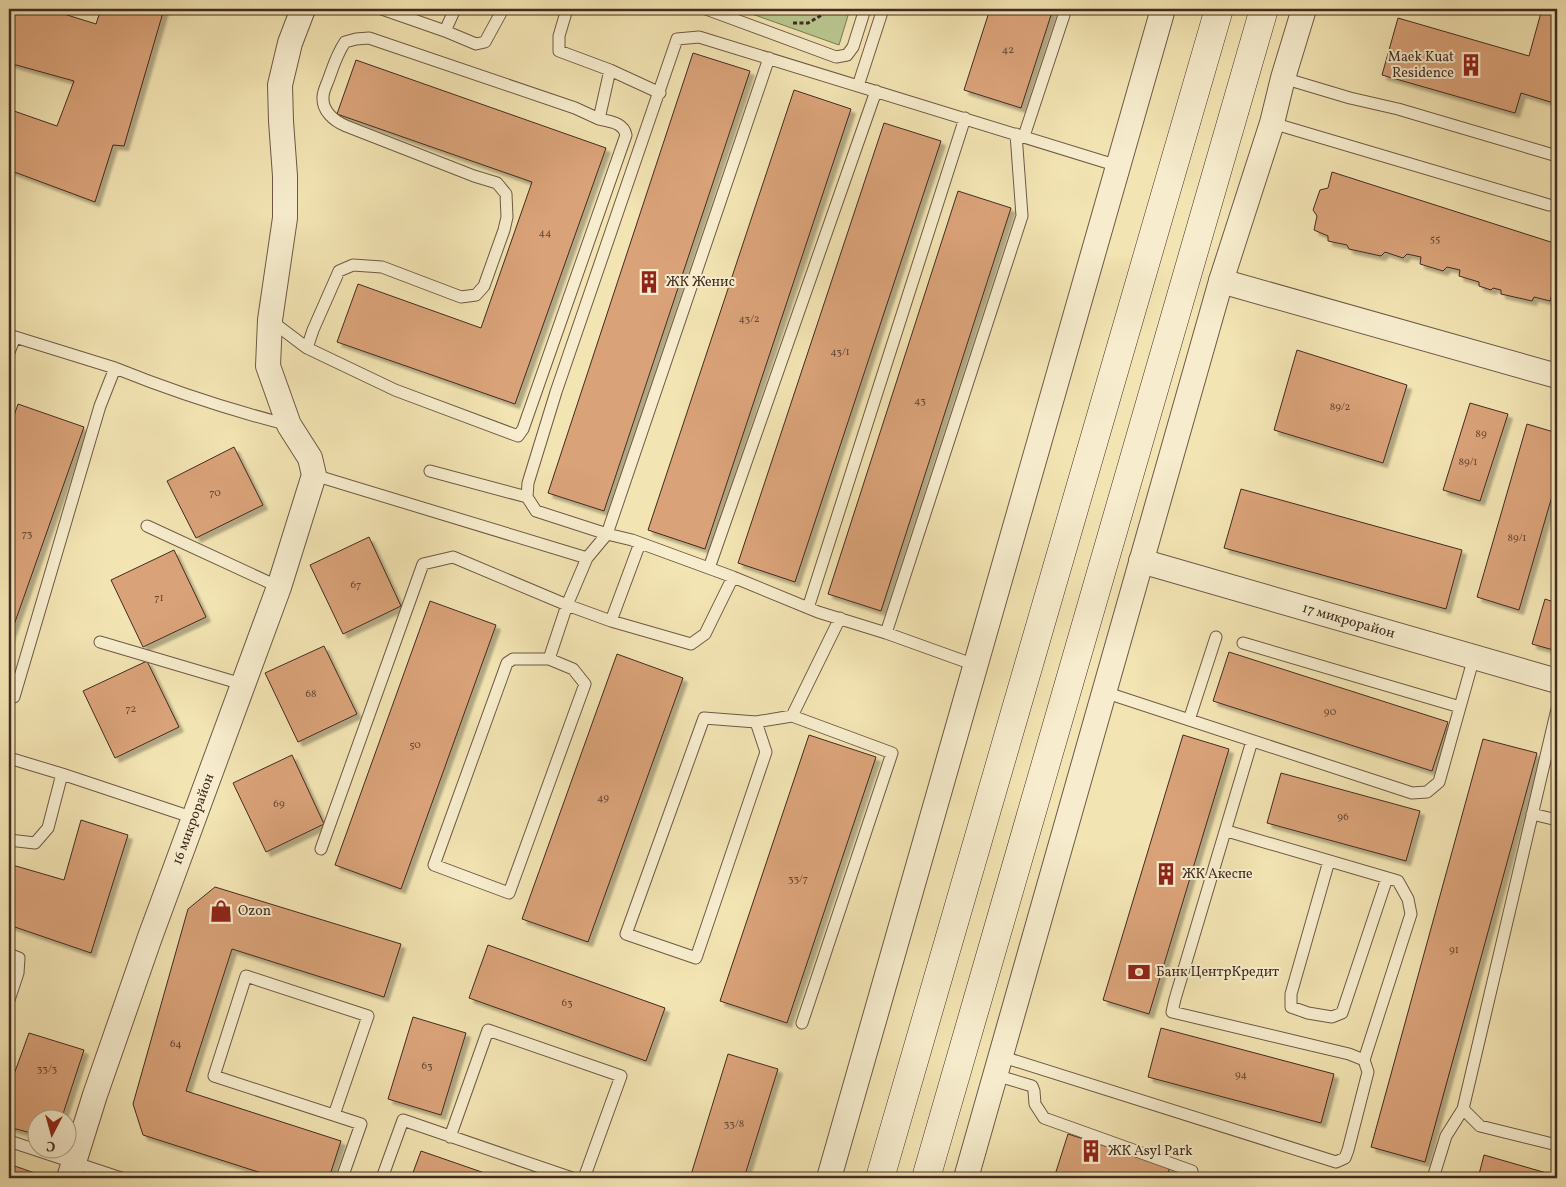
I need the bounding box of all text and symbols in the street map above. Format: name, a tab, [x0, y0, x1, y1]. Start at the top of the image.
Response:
house number: 42	[1002, 43, 1014, 58]
place label: Maek Kuat Residence	[1388, 48, 1454, 83]
building icon: Maek Kuat Residence	[1458, 52, 1484, 78]
house number: 44	[538, 226, 552, 241]
house number: 55	[1430, 232, 1440, 247]
building icon: ЖК Женис	[636, 269, 662, 295]
place label: ЖК Женис	[666, 273, 735, 292]
house number: 43/2	[738, 312, 760, 327]
house number: 43/1	[830, 345, 850, 360]
house number: 43	[914, 394, 926, 409]
house number: 89/2	[1330, 400, 1350, 415]
house number: 89	[1475, 427, 1487, 442]
house number: 89/1	[1458, 455, 1478, 470]
house number: 70	[209, 486, 221, 501]
house number: 73	[22, 527, 33, 542]
house number: 89/1	[1507, 531, 1527, 546]
house number: 67	[351, 578, 361, 593]
house number: 71	[154, 591, 164, 606]
street label: 17 микрорайон	[1300, 598, 1398, 643]
house number: 68	[305, 687, 317, 702]
house number: 72	[125, 702, 137, 717]
house number: 90	[1324, 705, 1337, 720]
house number: 50	[409, 738, 421, 753]
street label: 16 микрорайон	[168, 770, 219, 867]
house number: 49	[597, 791, 609, 806]
house number: 69	[273, 797, 285, 812]
house number: 96	[1337, 810, 1349, 825]
building icon: ЖК Акеспе	[1153, 861, 1179, 887]
place label: ЖК Акеспе	[1182, 865, 1253, 884]
house number: 33/7	[788, 872, 808, 887]
shop icon: Ozon	[208, 898, 234, 924]
place label: Ozon	[238, 902, 271, 921]
house number: 91	[1449, 943, 1459, 958]
bank icon: Банк ЦентрКредит	[1126, 959, 1152, 985]
place label: Банк ЦентрКредит	[1156, 963, 1279, 982]
house number: 63	[561, 996, 573, 1011]
house number: 64	[170, 1037, 182, 1052]
house number: 63	[421, 1059, 433, 1074]
house number: 33/3	[37, 1062, 58, 1077]
house number: 94	[1235, 1068, 1247, 1083]
north arrow	[28, 1110, 78, 1160]
house number: 33/8	[724, 1117, 745, 1132]
text: С	[45, 1136, 56, 1155]
building icon: ЖК Asyl Park	[1078, 1138, 1104, 1164]
place label: ЖК Asyl Park	[1108, 1142, 1193, 1161]

